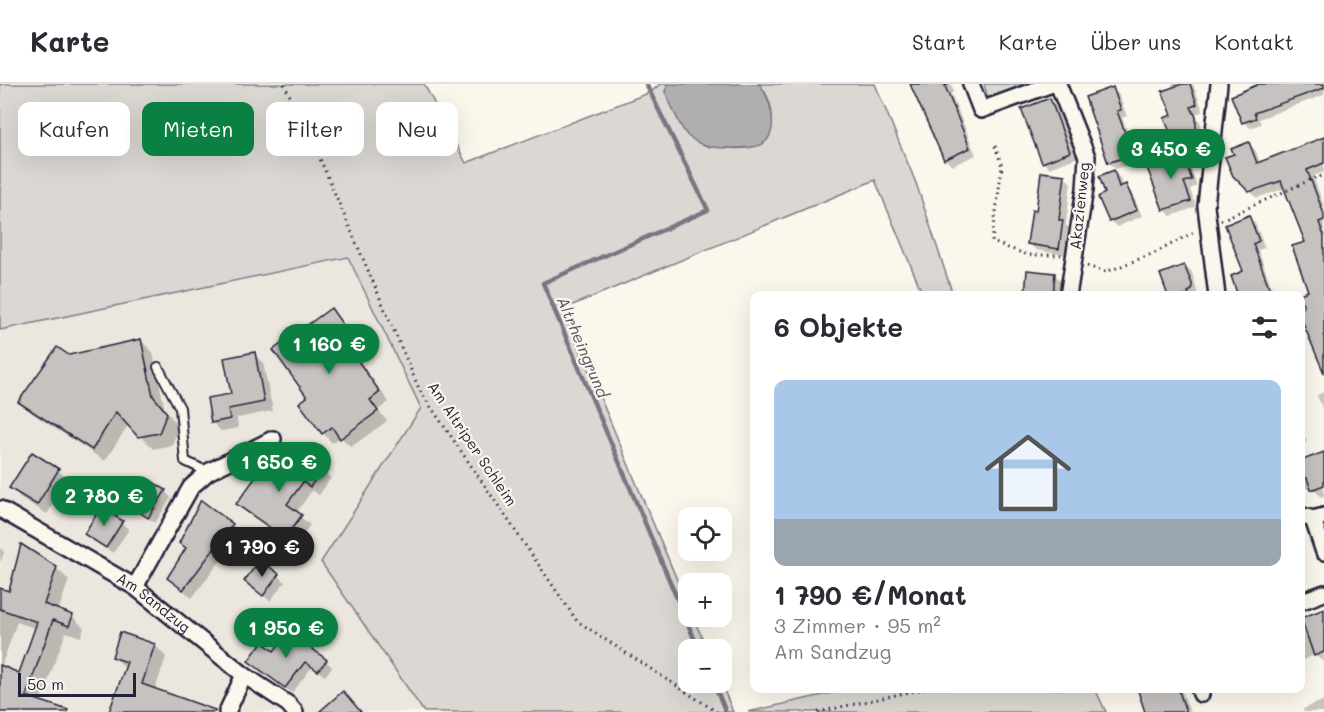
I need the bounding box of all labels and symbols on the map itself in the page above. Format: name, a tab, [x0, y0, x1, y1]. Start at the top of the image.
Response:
pin: 3 450 €	[1116, 129, 1226, 180]
street label: Akazienweg	[1064, 161, 1094, 251]
water label: Altrheingrund	[553, 293, 615, 401]
pin: 1 160 €	[274, 324, 384, 375]
street label: Am Altriper Schleim	[424, 377, 522, 510]
pin: 1 650 €	[224, 442, 334, 493]
pin: 2 780 €	[49, 476, 159, 527]
pin: 1 790 €	[207, 527, 317, 578]
street label: Am Sandzug	[113, 567, 195, 637]
pin: 1 950 €	[231, 608, 341, 659]
scale bar	[18, 670, 136, 698]

